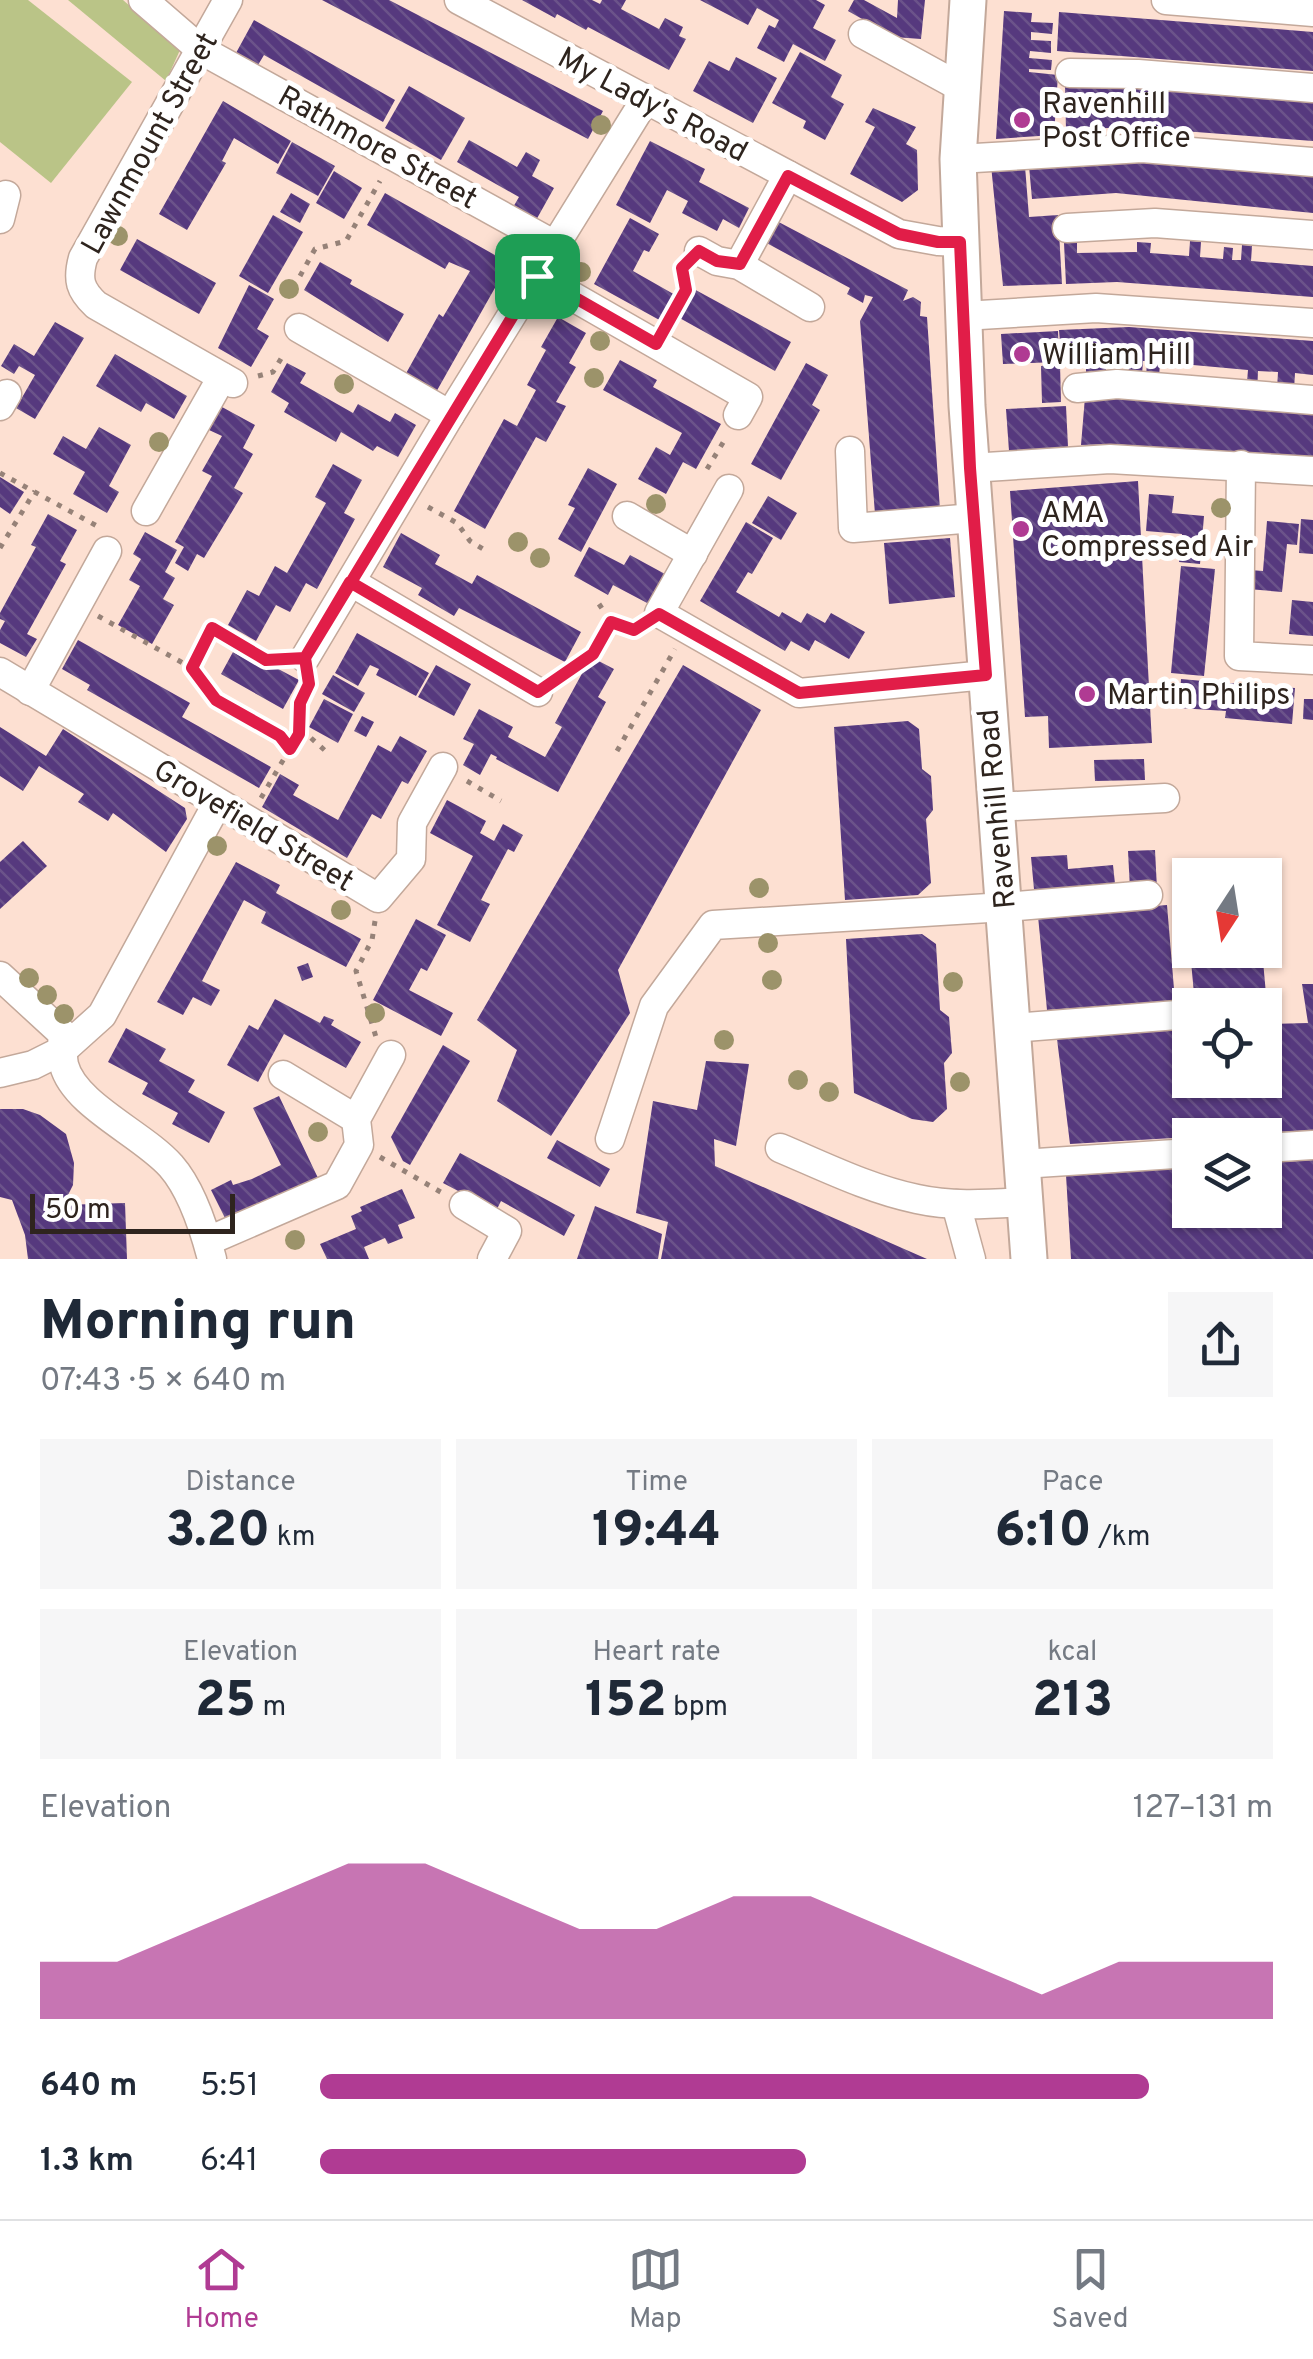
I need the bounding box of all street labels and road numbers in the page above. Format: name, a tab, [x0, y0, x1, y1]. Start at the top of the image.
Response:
street label: Lawnmount Street	[75, 27, 228, 262]
street label: My Lady's Road	[551, 41, 753, 172]
street label: Rathmore Street	[271, 79, 483, 219]
street label: Ravenhill Road	[971, 707, 1026, 910]
street label: Grovefield Street	[146, 753, 360, 901]

